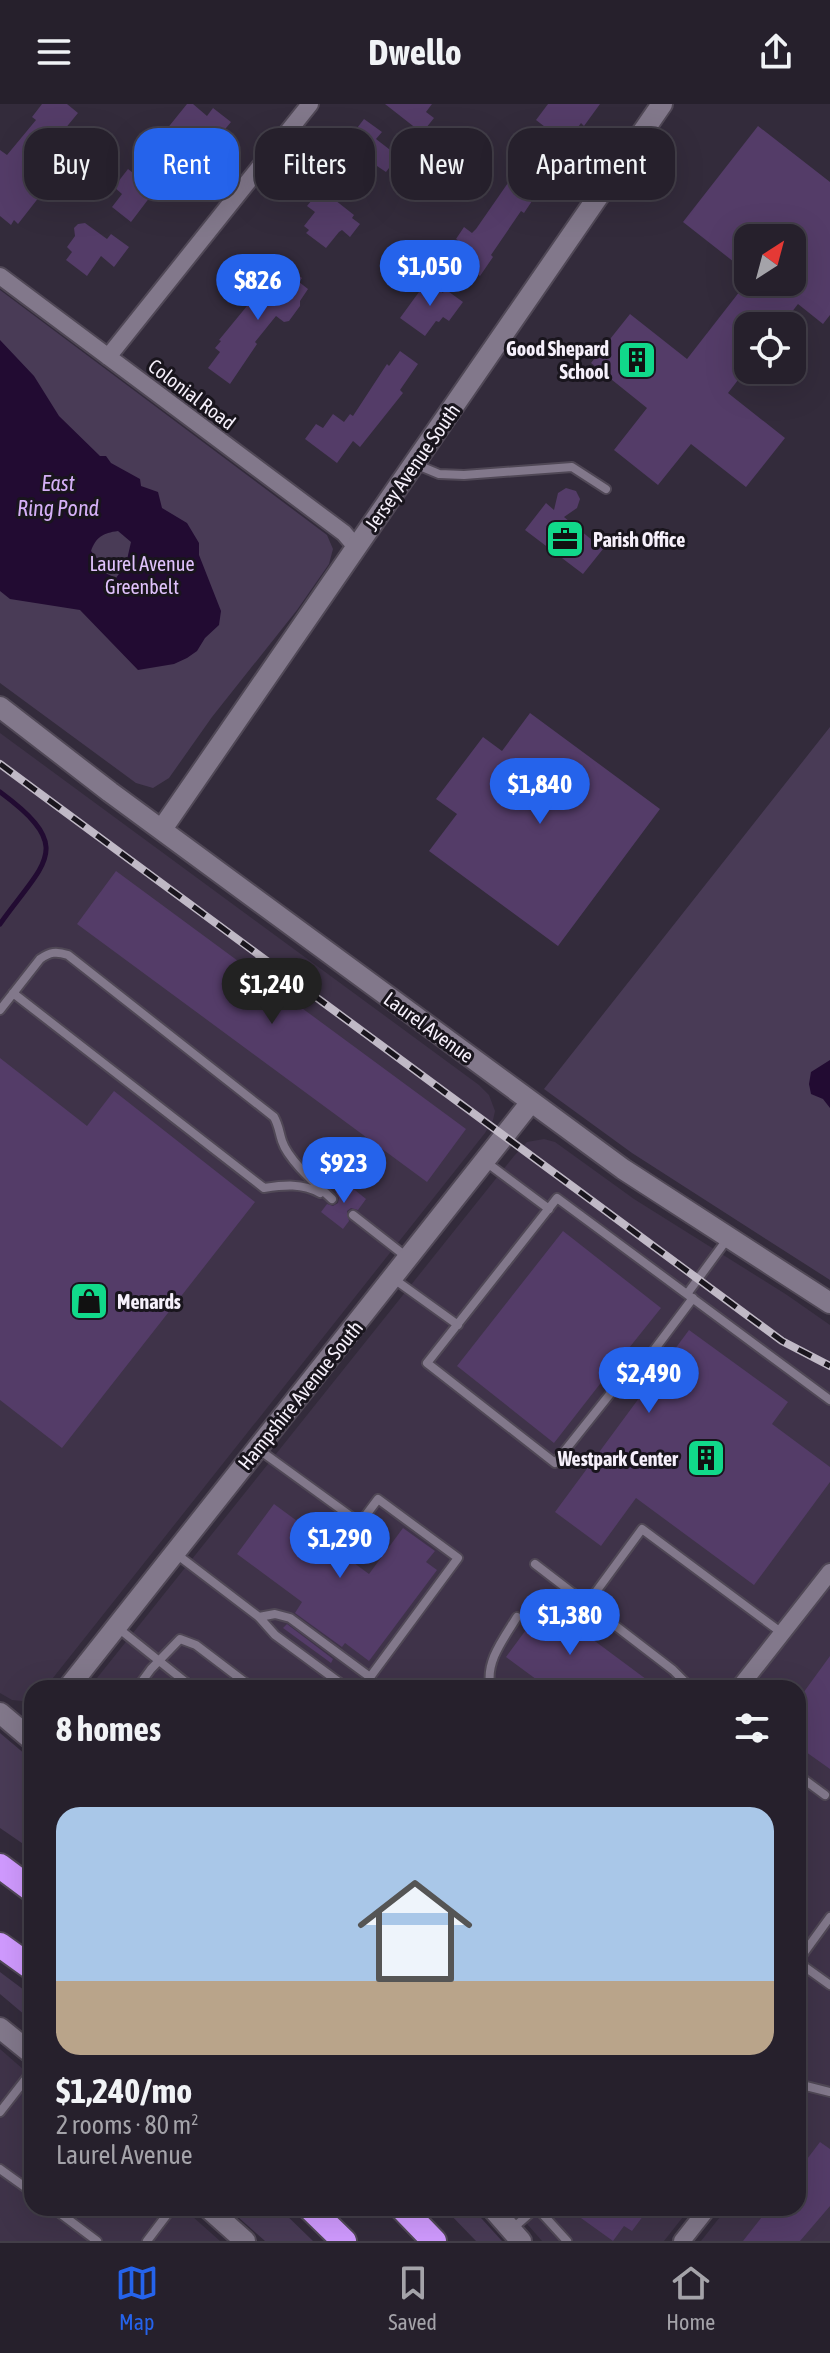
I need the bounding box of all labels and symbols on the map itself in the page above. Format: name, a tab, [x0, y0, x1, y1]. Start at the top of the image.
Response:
north arrow	[734, 224, 806, 296]
pin: $1,050	[365, 240, 495, 308]
pin: $826	[211, 254, 305, 322]
place label: Good Shepard School	[506, 337, 610, 383]
building icon: Good Shepard School	[616, 339, 658, 381]
street label: Colonial Road	[144, 354, 240, 434]
street label: Jersey Avenue South	[360, 399, 464, 535]
water label: East Ring Pond	[17, 470, 99, 521]
office icon: Parish Office	[544, 518, 586, 560]
place label: Parish Office	[593, 528, 685, 551]
park label: Laurel Avenue Greenbelt	[89, 552, 195, 598]
pin: $1,840	[475, 758, 605, 826]
pin: $1,240	[207, 958, 337, 1026]
street label: Laurel Avenue	[380, 987, 478, 1067]
pin: $923	[297, 1137, 391, 1205]
shop icon: Menards	[68, 1280, 110, 1322]
place label: Menards	[117, 1290, 181, 1313]
street label: Hampshire Avenue South	[233, 1316, 367, 1474]
pin: $2,490	[584, 1347, 714, 1415]
building icon: Westpark Center	[685, 1437, 727, 1479]
place label: Westpark Center	[557, 1447, 679, 1470]
pin: $1,290	[275, 1512, 405, 1580]
pin: $1,380	[505, 1589, 635, 1657]

